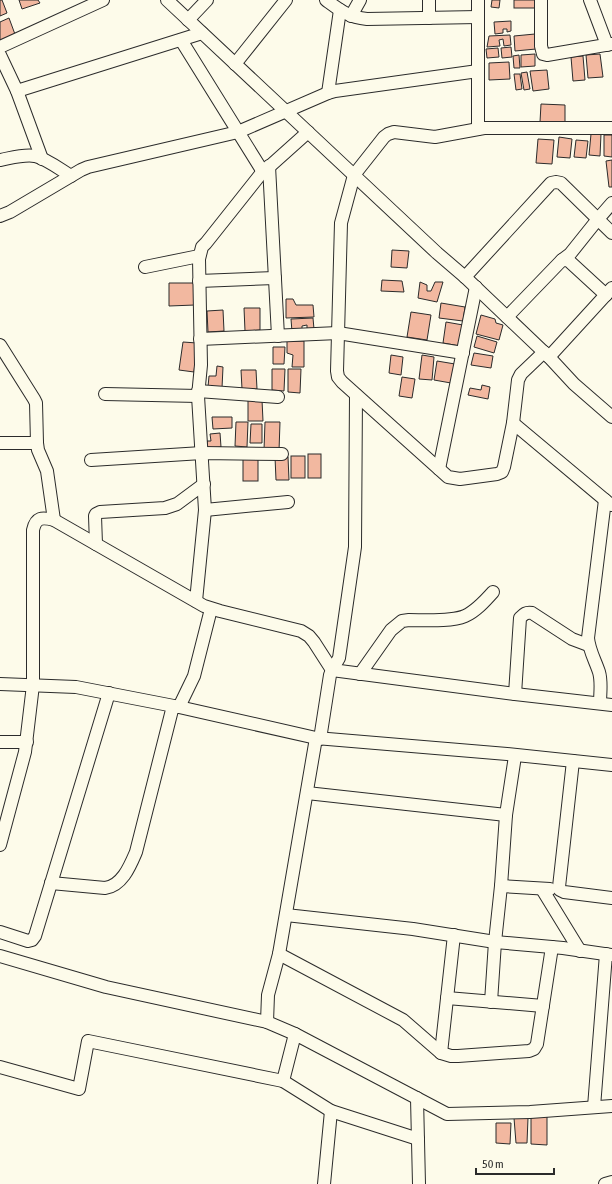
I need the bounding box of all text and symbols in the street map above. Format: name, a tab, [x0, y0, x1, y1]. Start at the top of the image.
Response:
scale bar	[476, 1150, 554, 1176]
text: 50 m	[482, 1157, 504, 1171]

